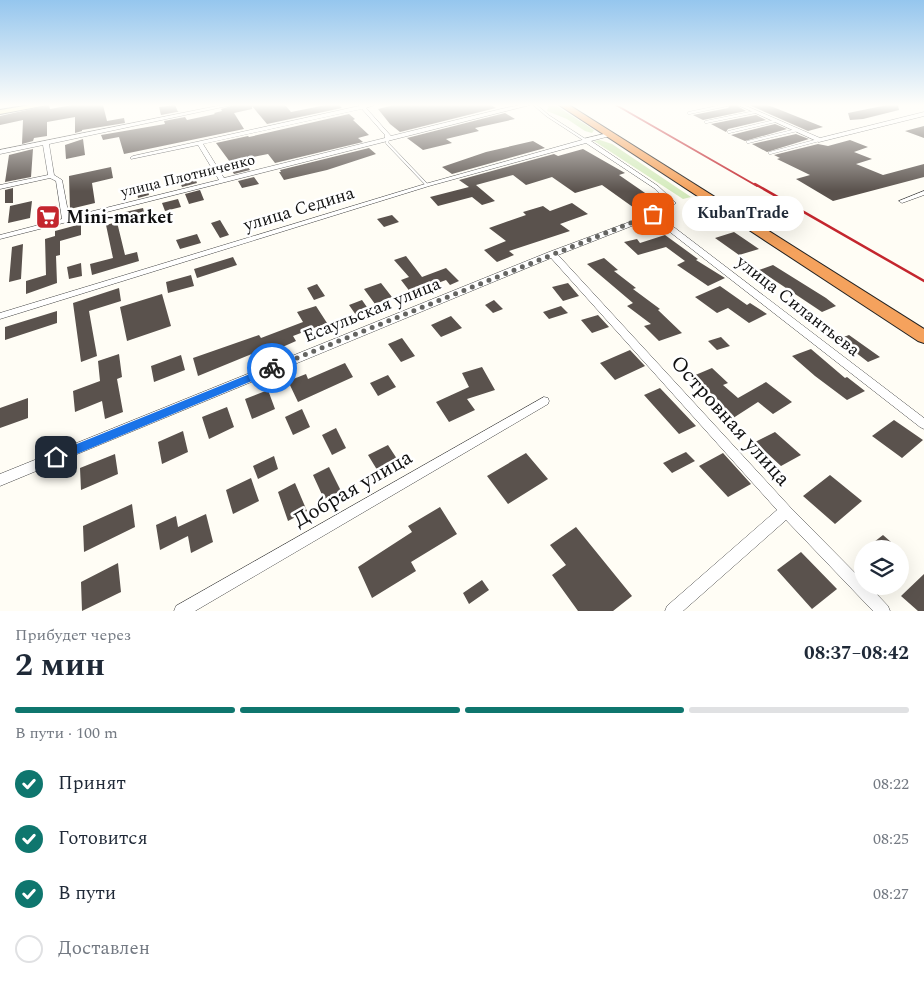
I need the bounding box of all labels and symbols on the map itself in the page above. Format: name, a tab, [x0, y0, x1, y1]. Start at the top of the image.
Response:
street label: улица Плотниченко	[117, 148, 258, 204]
street label: улица Седина	[239, 179, 358, 239]
pin	[632, 193, 674, 235]
callout: KubanTrade	[683, 196, 806, 232]
supermarket icon: Mini-market	[35, 204, 61, 230]
place label: Mini-market	[66, 204, 173, 231]
street label: улица Силантьева	[729, 248, 866, 363]
street label: Есаульская улица	[299, 270, 445, 350]
courier	[247, 343, 297, 393]
street label: Островная улица	[662, 348, 798, 494]
pin	[35, 436, 77, 478]
street label: Добрая улица	[287, 441, 419, 536]

